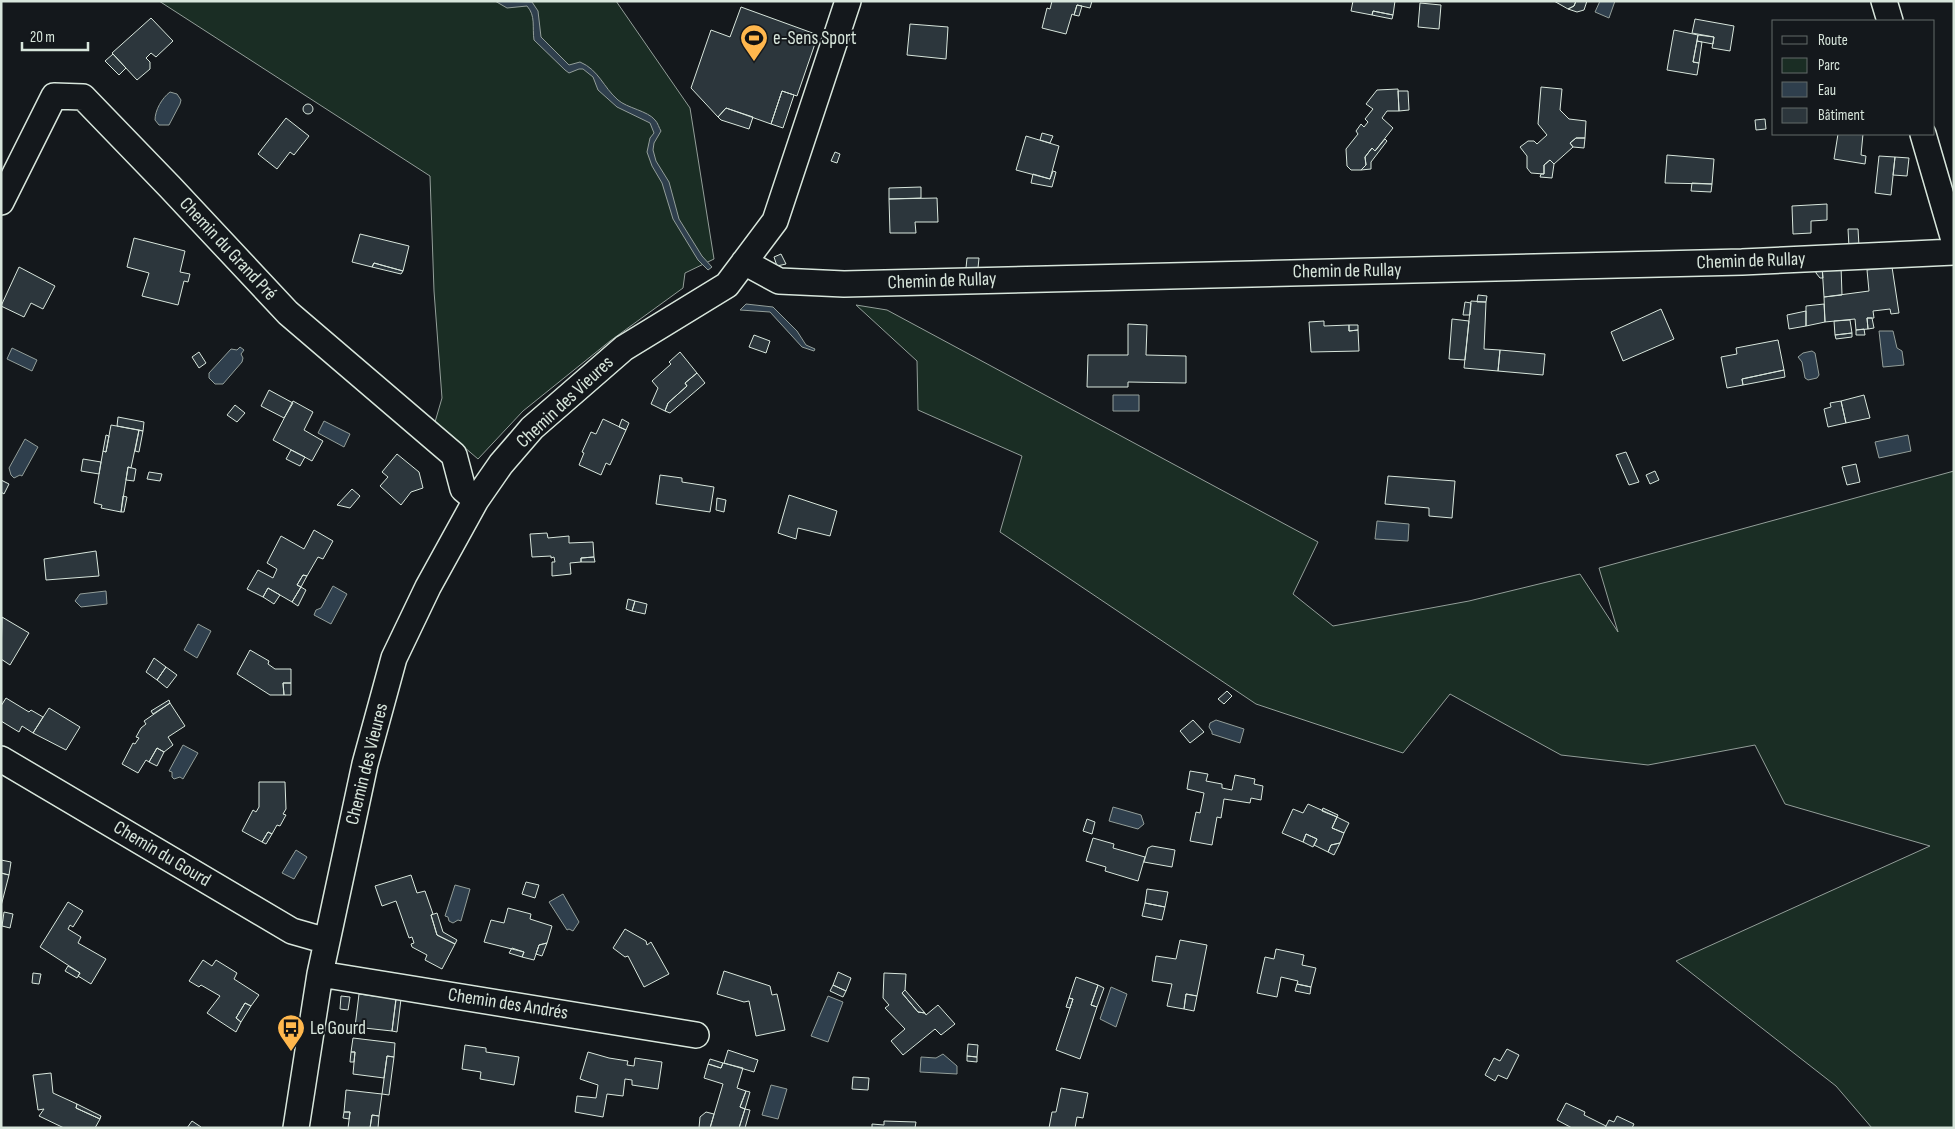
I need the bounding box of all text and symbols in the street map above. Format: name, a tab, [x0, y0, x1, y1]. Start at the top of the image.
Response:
scale bar	[22, 20, 89, 52]
legend	[1772, 20, 1935, 135]
sports icon: e-Sens Sport	[739, 23, 769, 62]
place label: e-Sens Sport	[773, 27, 857, 50]
text: 20 m	[30, 28, 55, 47]
text: Route	[1818, 31, 1848, 50]
text: Parc	[1818, 56, 1840, 75]
text: Eau	[1818, 81, 1836, 100]
text: Bâtiment	[1818, 106, 1865, 125]
street label: Chemin du Grand Pré	[174, 193, 282, 305]
street label: Chemin de Rullay	[1696, 248, 1806, 274]
street label: Chemin de Rullay	[1292, 259, 1402, 283]
street label: Chemin de Rullay	[887, 268, 997, 294]
street label: Chemin des Vieures	[512, 351, 619, 453]
street label: Chemin des Vieures	[341, 701, 393, 827]
street label: Chemin du Gourd	[109, 816, 215, 892]
street label: Chemin des Andrés	[446, 983, 570, 1025]
bus stop icon: Le Gourd	[276, 1013, 306, 1052]
place label: Le Gourd	[310, 1017, 366, 1040]

